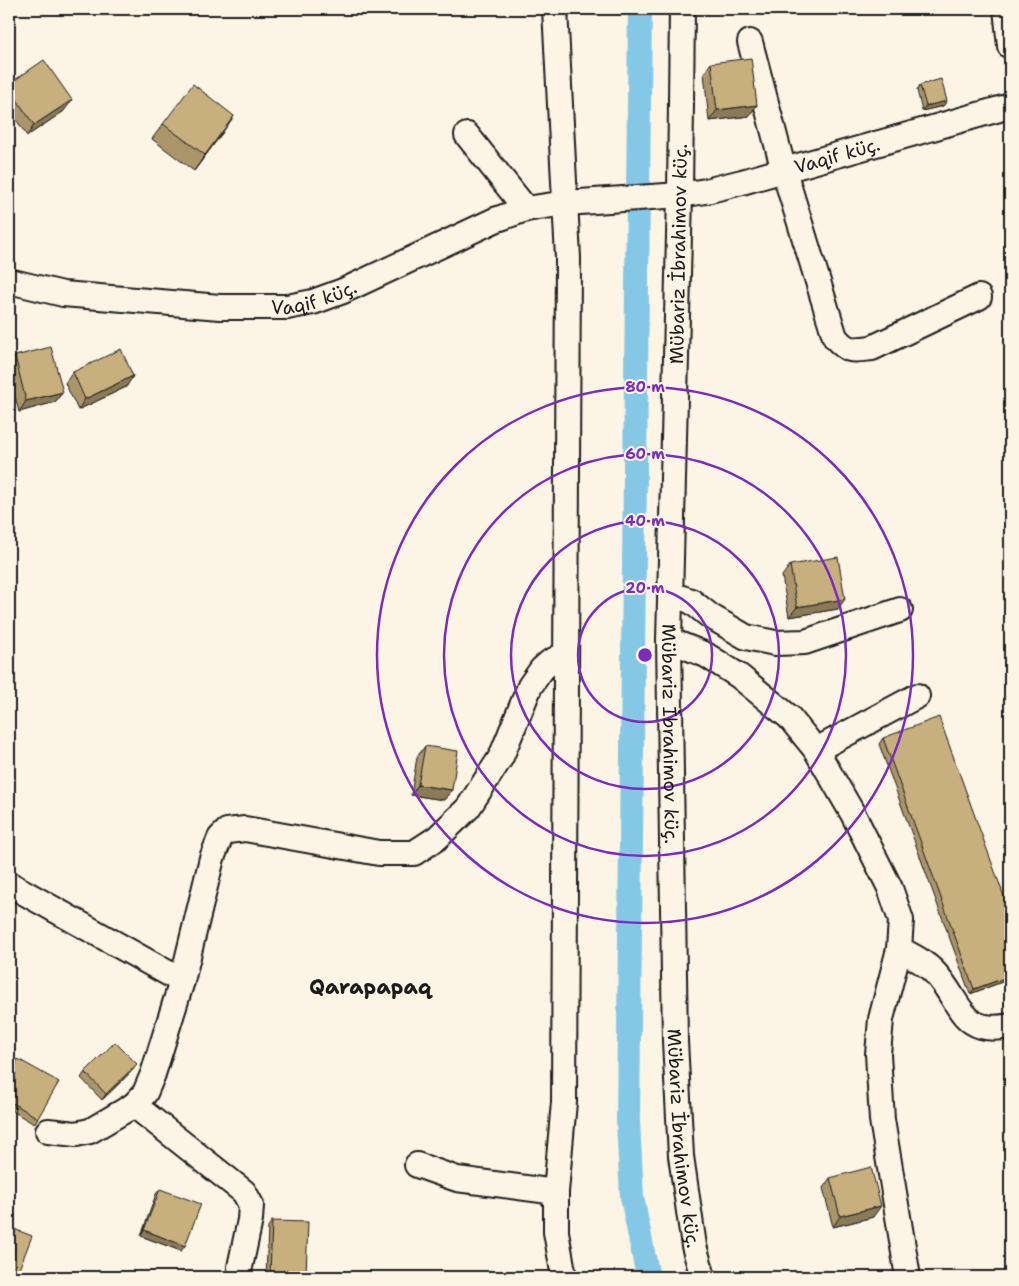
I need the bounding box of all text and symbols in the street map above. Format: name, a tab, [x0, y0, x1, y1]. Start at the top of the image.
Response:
street label: Vaqif küç.	[791, 132, 883, 180]
street label: Mübariz İbrahimov küç.	[664, 144, 693, 364]
street label: Vaqif küç.	[271, 274, 361, 321]
text: 80 m	[625, 377, 665, 397]
text: 60 m	[625, 444, 665, 464]
text: 40 m	[625, 511, 665, 531]
text: 20 m	[625, 578, 665, 598]
street label: Mübariz İbrahimov küç.	[656, 623, 684, 844]
centre of rings	[636, 646, 654, 664]
district label: Qarapapaq	[309, 973, 433, 1001]
street label: Mübariz İbrahimov küç.	[662, 1028, 706, 1250]

